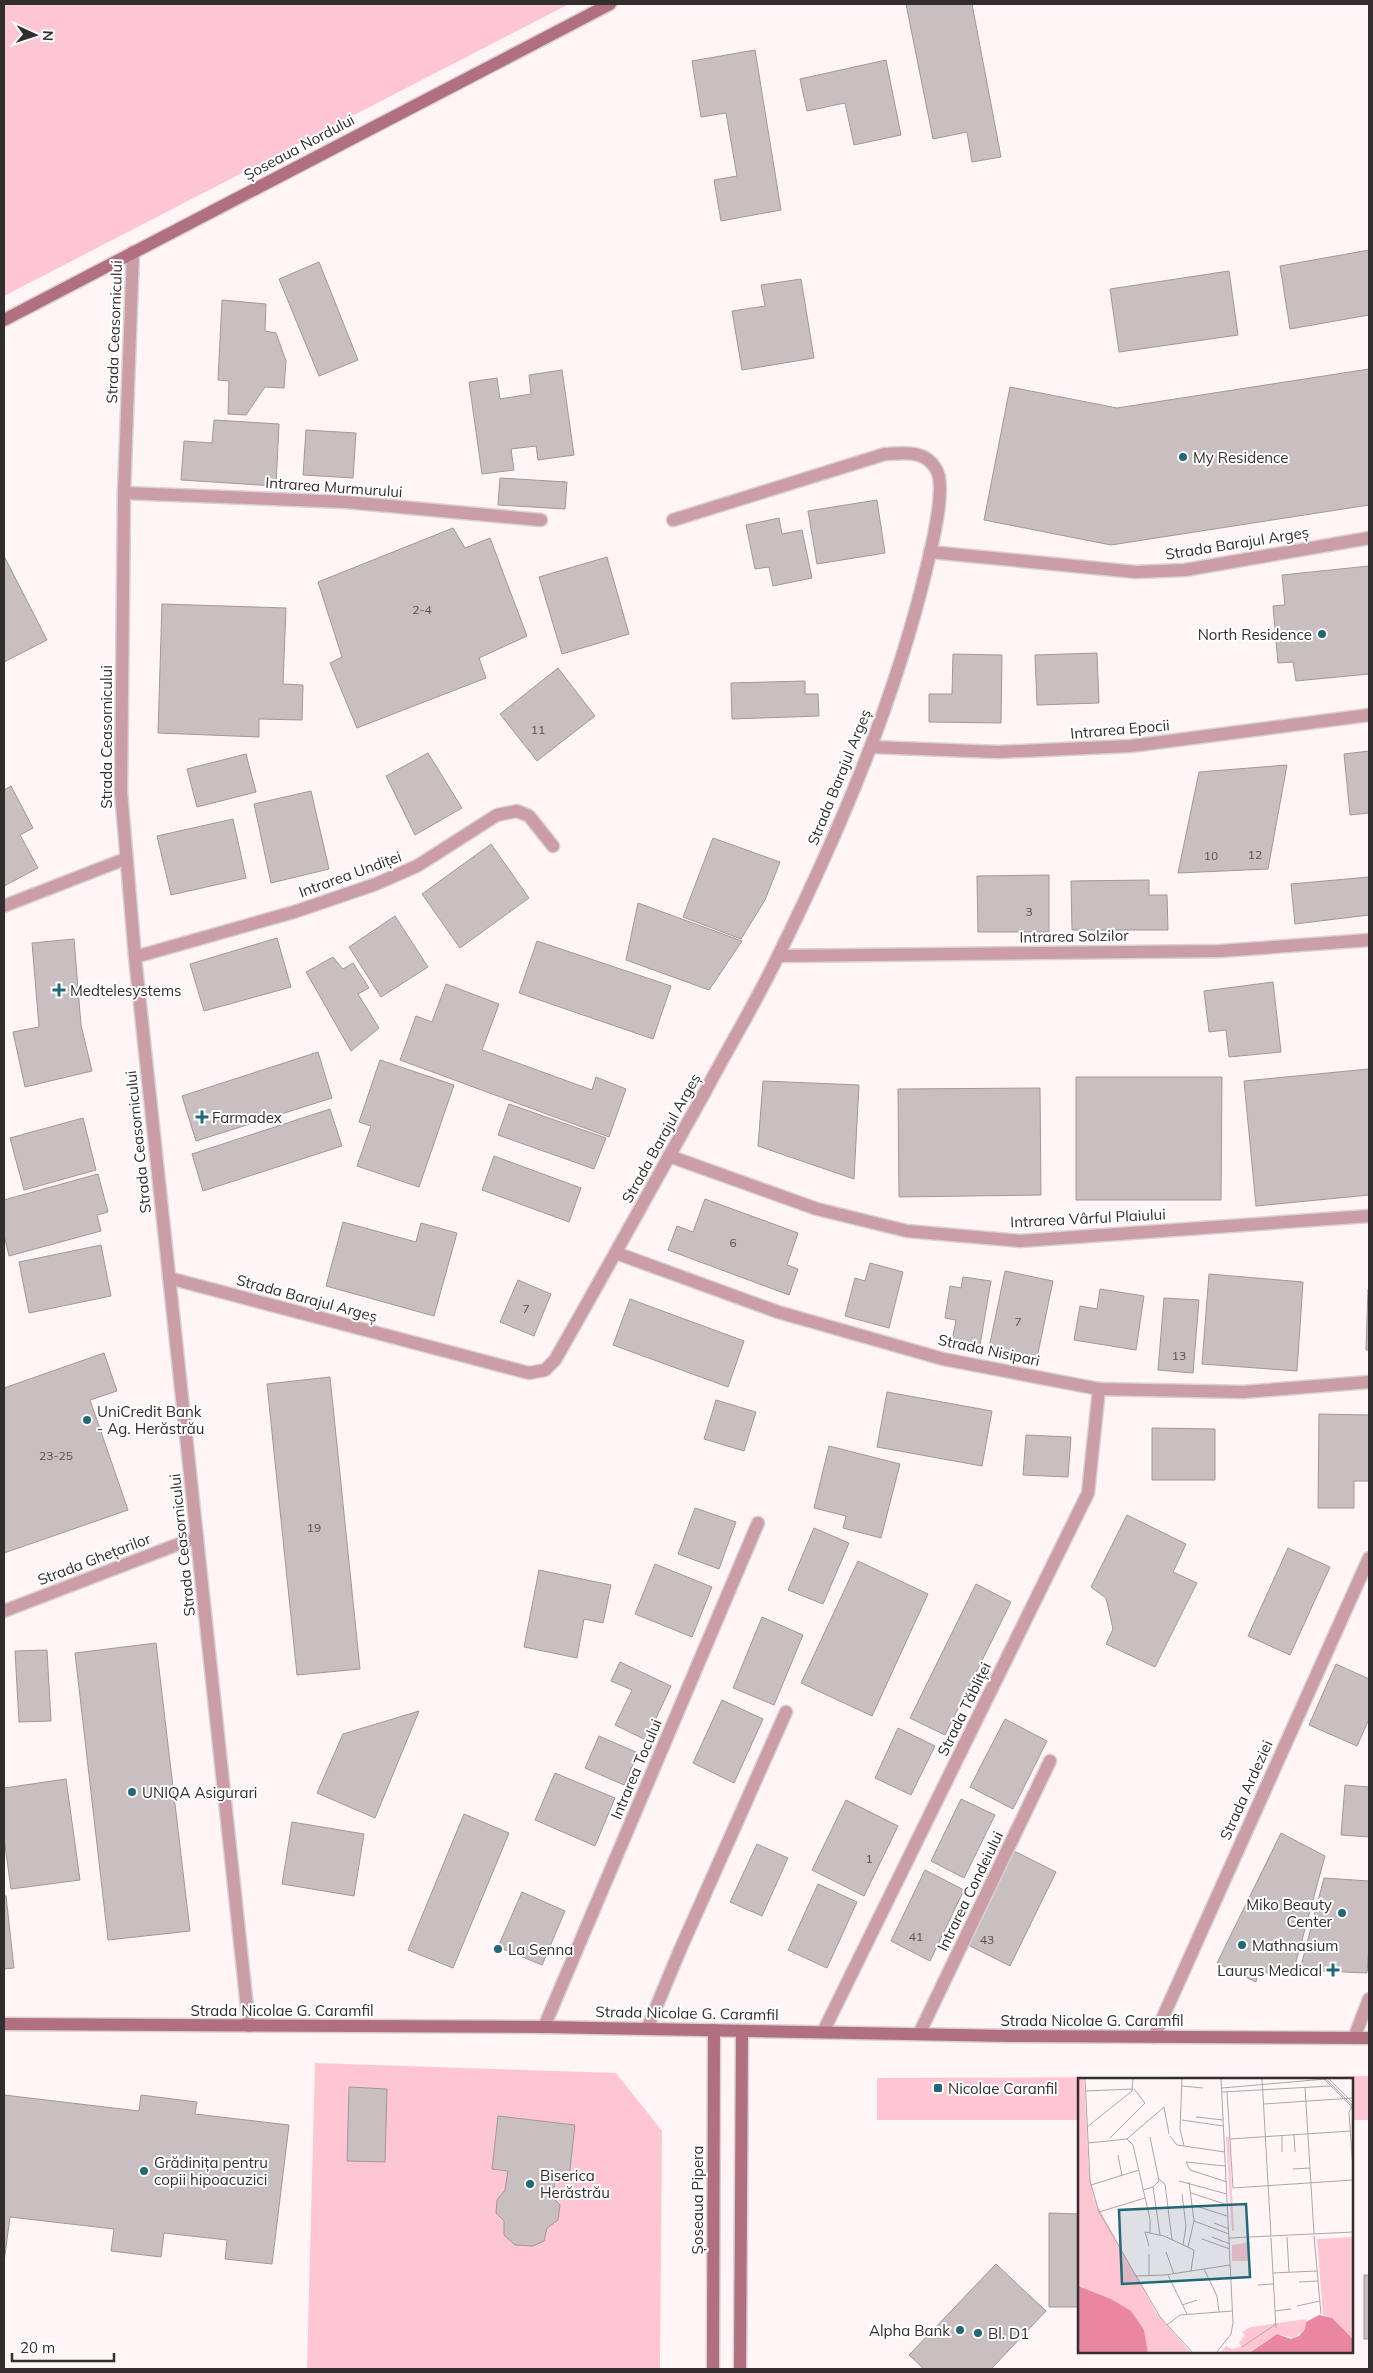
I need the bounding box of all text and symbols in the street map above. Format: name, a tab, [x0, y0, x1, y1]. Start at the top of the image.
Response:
north arrow	[10, 10, 60, 60]
text: N	[39, 30, 57, 41]
street label: Șoseaua Nordului	[240, 110, 358, 184]
street label: Strada Ceasornicului	[102, 260, 126, 404]
place label: My Residence	[1193, 448, 1289, 467]
marker: My Residence	[1177, 451, 1189, 463]
street label: Intrarea Murmurului	[265, 473, 403, 501]
street label: Strada Barajul Argeș	[1164, 522, 1310, 564]
house number: 2-4	[412, 602, 432, 617]
place label: North Residence	[1198, 625, 1312, 644]
marker: North Residence	[1316, 628, 1328, 640]
street label: Strada Ceasornicului	[97, 665, 116, 809]
street label: Strada Barajul Argeș	[803, 706, 875, 848]
street label: Intrarea Epocii	[1070, 715, 1170, 743]
house number: 11	[531, 722, 545, 737]
street label: Intrarea Undiței	[296, 847, 404, 901]
house number: 12	[1248, 847, 1262, 862]
house number: 10	[1204, 848, 1218, 863]
house number: 3	[1025, 904, 1033, 919]
street label: Intrarea Solzilor	[1019, 926, 1129, 946]
place label: Medtelesystems	[70, 981, 182, 1000]
marker: Medtelesystems	[52, 983, 66, 997]
street label: Strada Ceasornicului	[121, 1070, 155, 1214]
street label: Strada Barajul Argeș	[618, 1070, 704, 1206]
place label: Farmadex	[212, 1108, 282, 1127]
marker: Farmadex	[196, 1111, 208, 1123]
street label: Intrarea Vârful Plaiului	[1010, 1204, 1166, 1232]
house number: 6	[729, 1235, 737, 1250]
street label: Strada Barajul Argeș	[234, 1270, 380, 1326]
house number: 7	[522, 1301, 530, 1316]
house number: 7	[1014, 1314, 1022, 1329]
street label: Strada Nisipari	[936, 1330, 1042, 1370]
house number: 13	[1172, 1348, 1186, 1363]
place label: UniCredit Bank - Ag. Herăstrău	[97, 1402, 204, 1438]
marker: UniCredit Bank - Ag. Herăstrău	[81, 1414, 93, 1426]
house number: 23-25	[39, 1448, 73, 1463]
street label: Strada Ceasornicului	[165, 1473, 199, 1617]
house number: 19	[307, 1520, 321, 1535]
street label: Strada Ghețarilor	[35, 1529, 154, 1589]
street label: Strada Tăbliței	[933, 1659, 995, 1759]
street label: Intrarea Tocului	[606, 1716, 666, 1822]
street label: Strada Ardeziei	[1215, 1737, 1277, 1843]
place label: UNIQA Asigurari	[142, 1783, 257, 1802]
marker: UNIQA Asigurari	[126, 1786, 138, 1798]
street label: Intrarea Condeiului	[933, 1828, 1007, 1954]
house number: 1	[865, 1851, 873, 1866]
place label: Miko Beauty Center	[1246, 1895, 1333, 1931]
marker: Miko Beauty Center	[1336, 1907, 1348, 1919]
house number: 41	[909, 1929, 923, 1944]
house number: 43	[980, 1932, 994, 1947]
place label: Mathnasium	[1252, 1936, 1339, 1955]
marker: Mathnasium	[1236, 1939, 1248, 1951]
place label: La Senna	[508, 1940, 573, 1959]
marker: La Senna	[492, 1943, 504, 1955]
place label: Laurus Medical	[1217, 1961, 1322, 1980]
marker: Laurus Medical	[1326, 1963, 1340, 1977]
street label: Strada Nicolae G. Caramfil	[190, 2001, 374, 2020]
street label: Strada Nicolae G. Caramfil	[595, 2002, 779, 2024]
street label: Strada Nicolae G. Caramfil	[1000, 2011, 1184, 2030]
inset map	[1078, 2078, 1353, 2353]
place label: Nicolae Caranfil	[948, 2079, 1058, 2098]
marker: Nicolae Caranfil	[932, 2082, 944, 2094]
street label: Șoseaua Pipera	[688, 2146, 707, 2254]
place label: Grădinița pentru copii hipoacuzici	[154, 2153, 268, 2189]
marker: Grădinița pentru copii hipoacuzici	[138, 2165, 150, 2177]
place label: Biserica Herăstrău	[540, 2166, 610, 2202]
marker: Biserica Herăstrău	[524, 2178, 536, 2190]
place label: Alpha Bank	[869, 2321, 950, 2340]
marker: Alpha Bank	[954, 2324, 966, 2336]
place label: Bl. D1	[988, 2324, 1029, 2343]
marker: Bl. D1	[972, 2327, 984, 2339]
scale bar	[12, 2330, 115, 2362]
text: 20 m	[20, 2338, 55, 2357]

